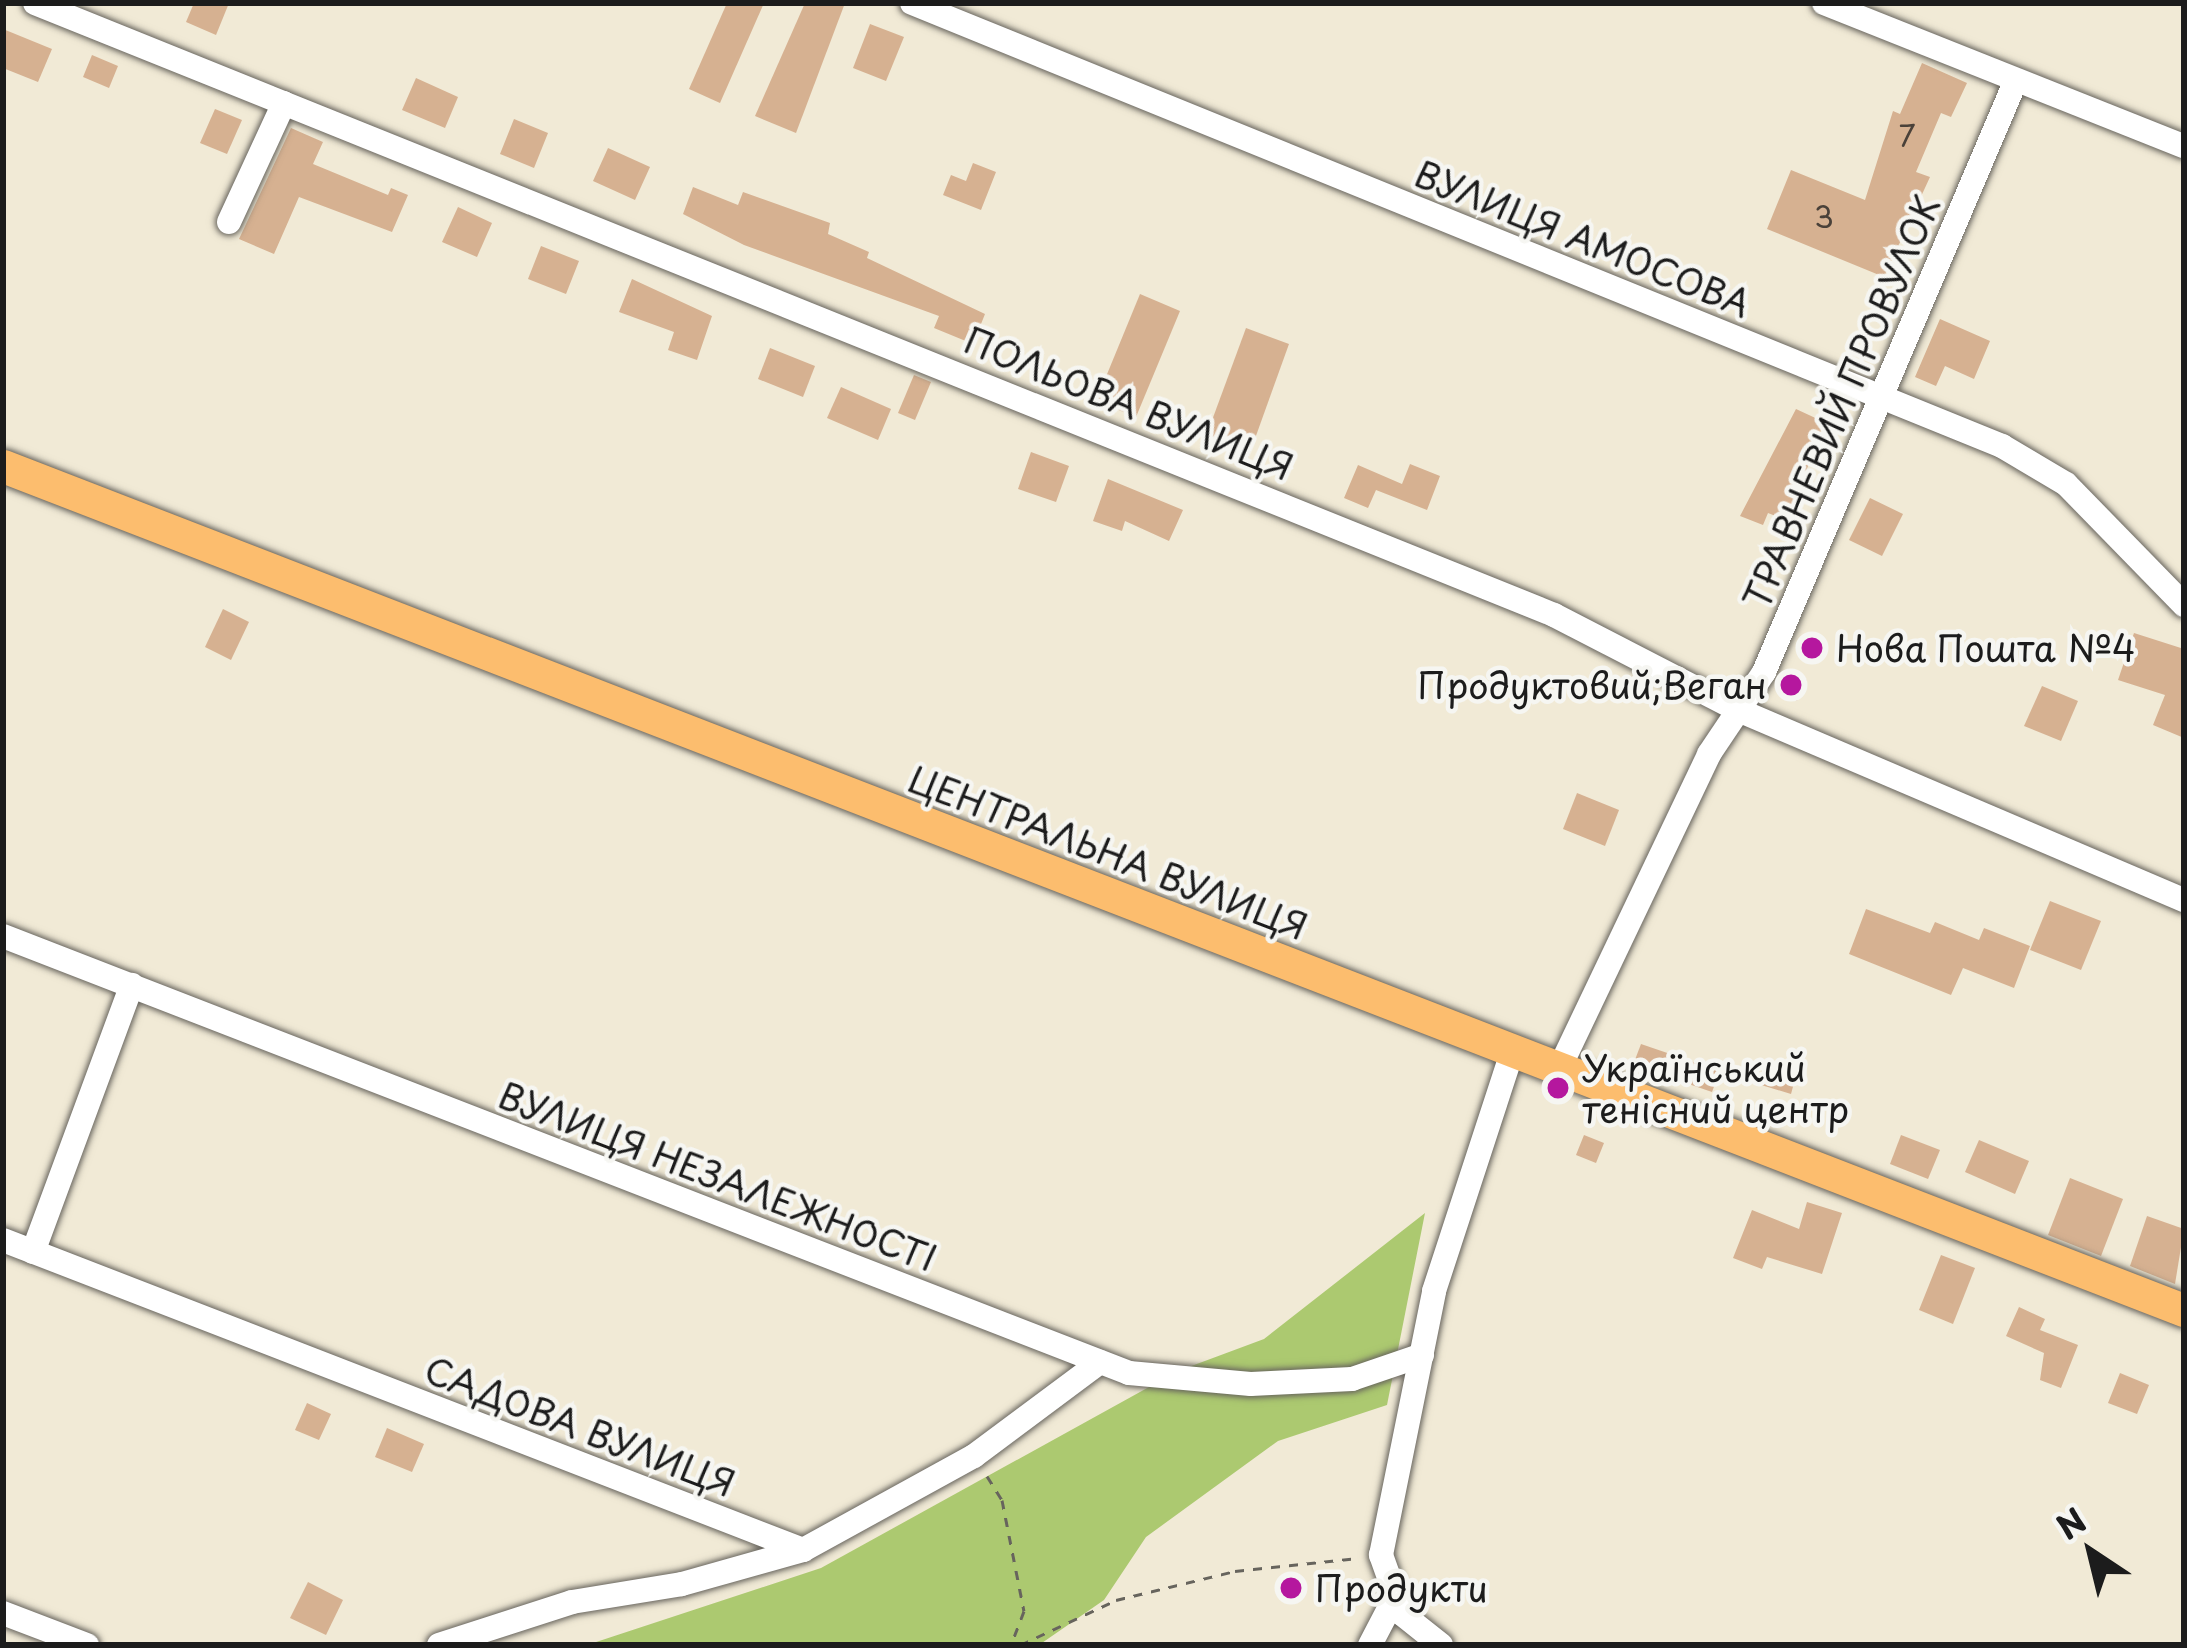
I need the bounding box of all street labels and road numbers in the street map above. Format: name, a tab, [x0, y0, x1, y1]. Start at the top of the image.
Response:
street label: ВУЛИЦЯ АМОСОВА	[1408, 151, 1758, 325]
street label: ТРАВНЕВИЙ ПРОВУЛОК	[1734, 188, 1948, 616]
street label: ПОЛЬОВА ВУЛИЦЯ	[959, 317, 1299, 489]
street label: ЦЕНТРАЛЬНА ВУЛИЦЯ	[902, 756, 1314, 948]
street label: ВУЛИЦЯ НЕЗАЛЕЖНОСТІ	[492, 1072, 944, 1280]
street label: САДОВА ВУЛИЦЯ	[419, 1347, 741, 1505]

